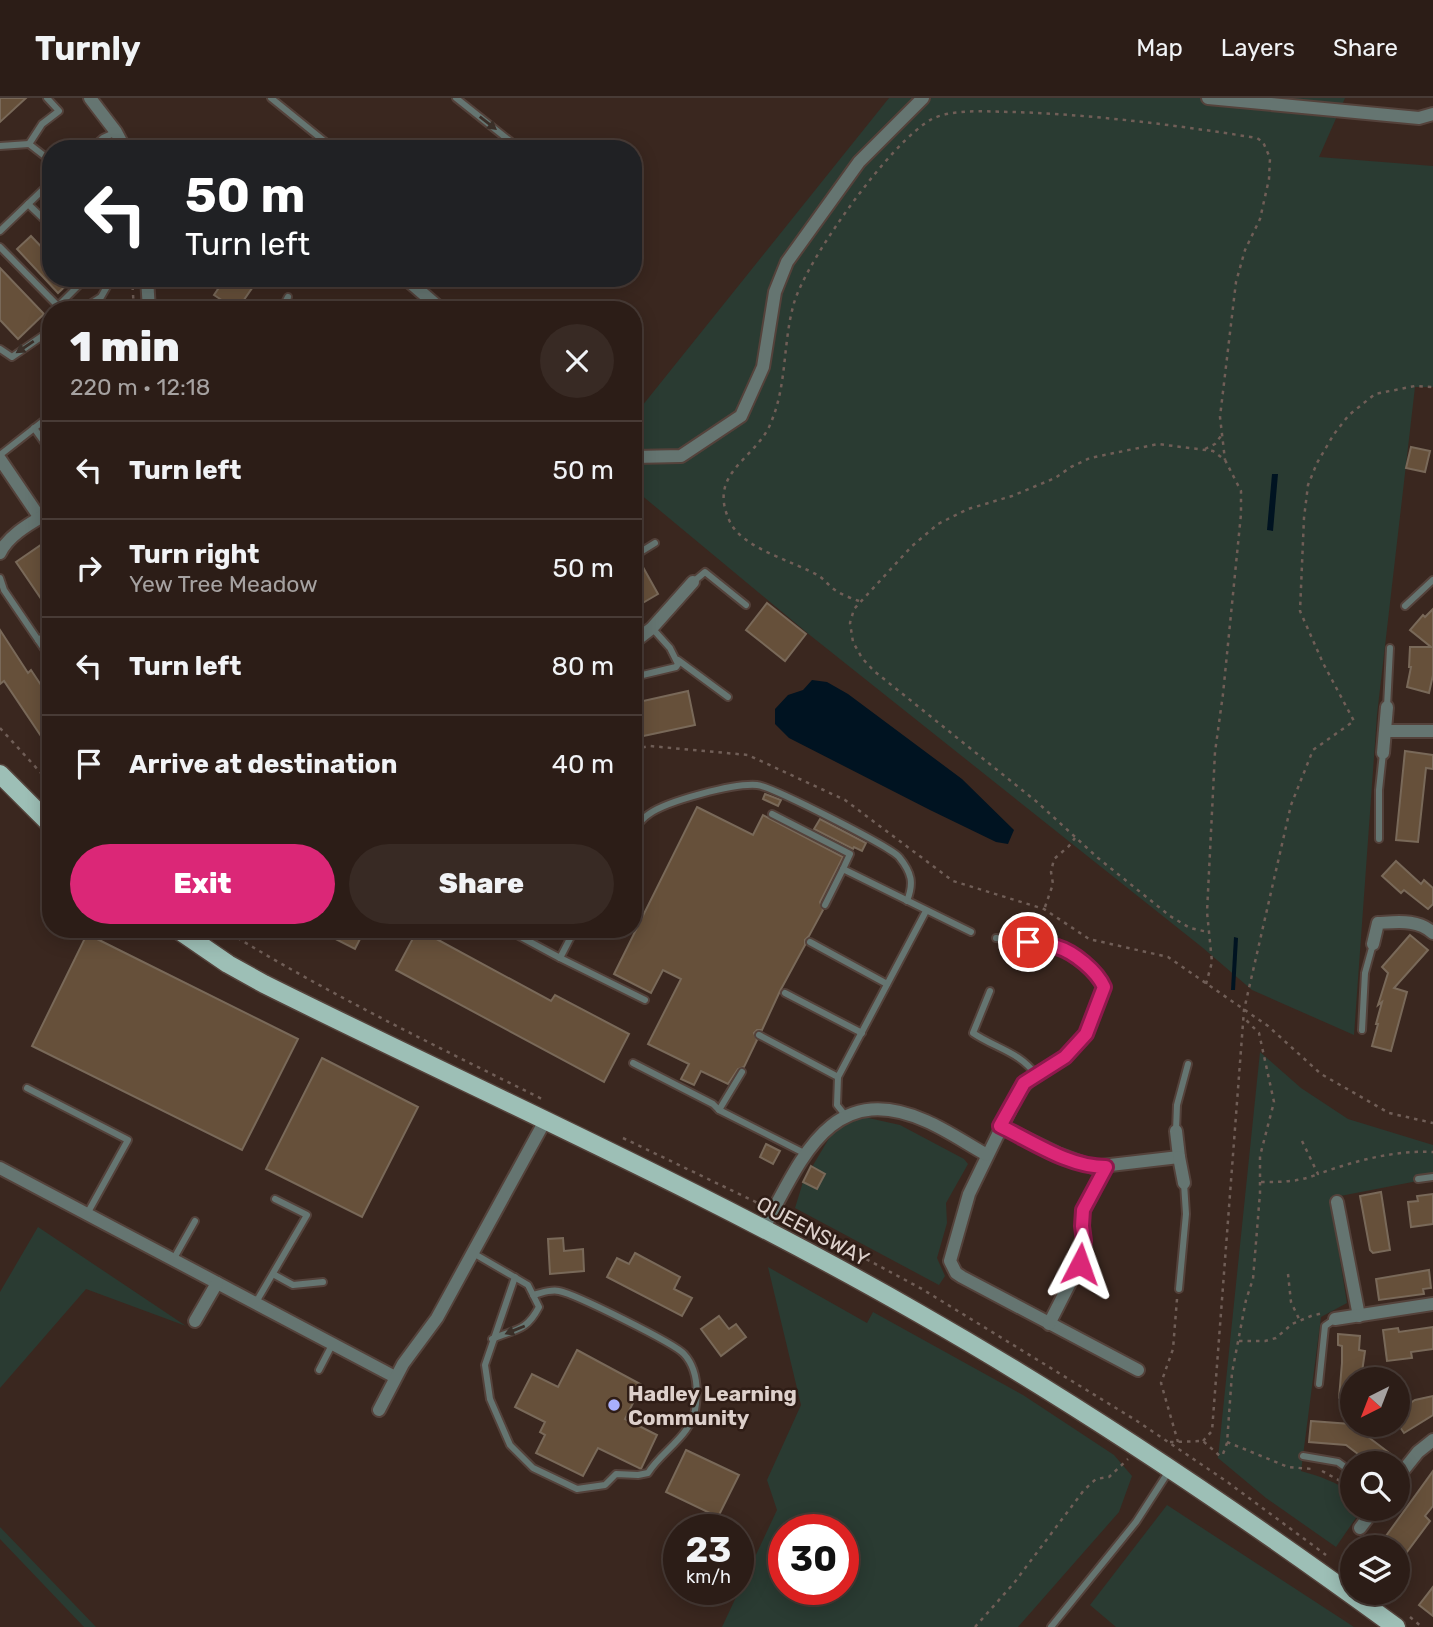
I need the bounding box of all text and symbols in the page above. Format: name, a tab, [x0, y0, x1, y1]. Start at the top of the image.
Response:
text: Turnly	[35, 29, 141, 68]
text: Map	[1136, 34, 1183, 62]
text: Layers	[1221, 34, 1295, 62]
text: Share	[1333, 34, 1398, 62]
one-way arrow	[478, 116, 496, 131]
text: 50 m	[185, 166, 305, 224]
icon: left	[70, 168, 161, 259]
text: Turn left	[185, 225, 310, 263]
text: 1 min	[70, 322, 180, 372]
button: close	[540, 324, 614, 398]
one-way arrow	[16, 341, 35, 354]
text: 220 m · 12:18	[70, 373, 210, 401]
icon: left	[70, 451, 108, 489]
text: Turn left	[129, 455, 241, 486]
text: 50 m	[553, 455, 614, 486]
text: Turn right	[129, 539, 259, 570]
icon: right	[70, 549, 108, 587]
text: 50 m	[553, 553, 614, 584]
text: Yew Tree Meadow	[129, 570, 318, 598]
icon: left	[70, 647, 108, 685]
text: Turn left	[129, 651, 241, 682]
text: 80 m	[551, 651, 614, 682]
icon: arrive	[70, 745, 108, 783]
text: Arrive at destination	[129, 749, 397, 780]
text: 40 m	[552, 749, 614, 780]
button: Exit	[70, 844, 335, 924]
button: Share	[349, 844, 614, 924]
pin	[998, 912, 1058, 972]
icon: arrive	[1009, 923, 1047, 961]
street label: QUEENSWAY	[752, 1191, 874, 1271]
position arrow	[1043, 1227, 1117, 1301]
one-way arrow	[504, 1324, 525, 1335]
north arrow	[1340, 1367, 1410, 1437]
map controls	[1340, 1367, 1410, 1605]
place label: Hadley Learning Community	[628, 1381, 797, 1430]
marker: Hadley Learning Community	[606, 1397, 622, 1413]
button: search	[1340, 1451, 1410, 1521]
speed limit sign: 30	[768, 1514, 859, 1605]
text: 23	[686, 1529, 731, 1571]
button: layers	[1340, 1535, 1410, 1605]
text: km/h	[686, 1566, 731, 1588]

